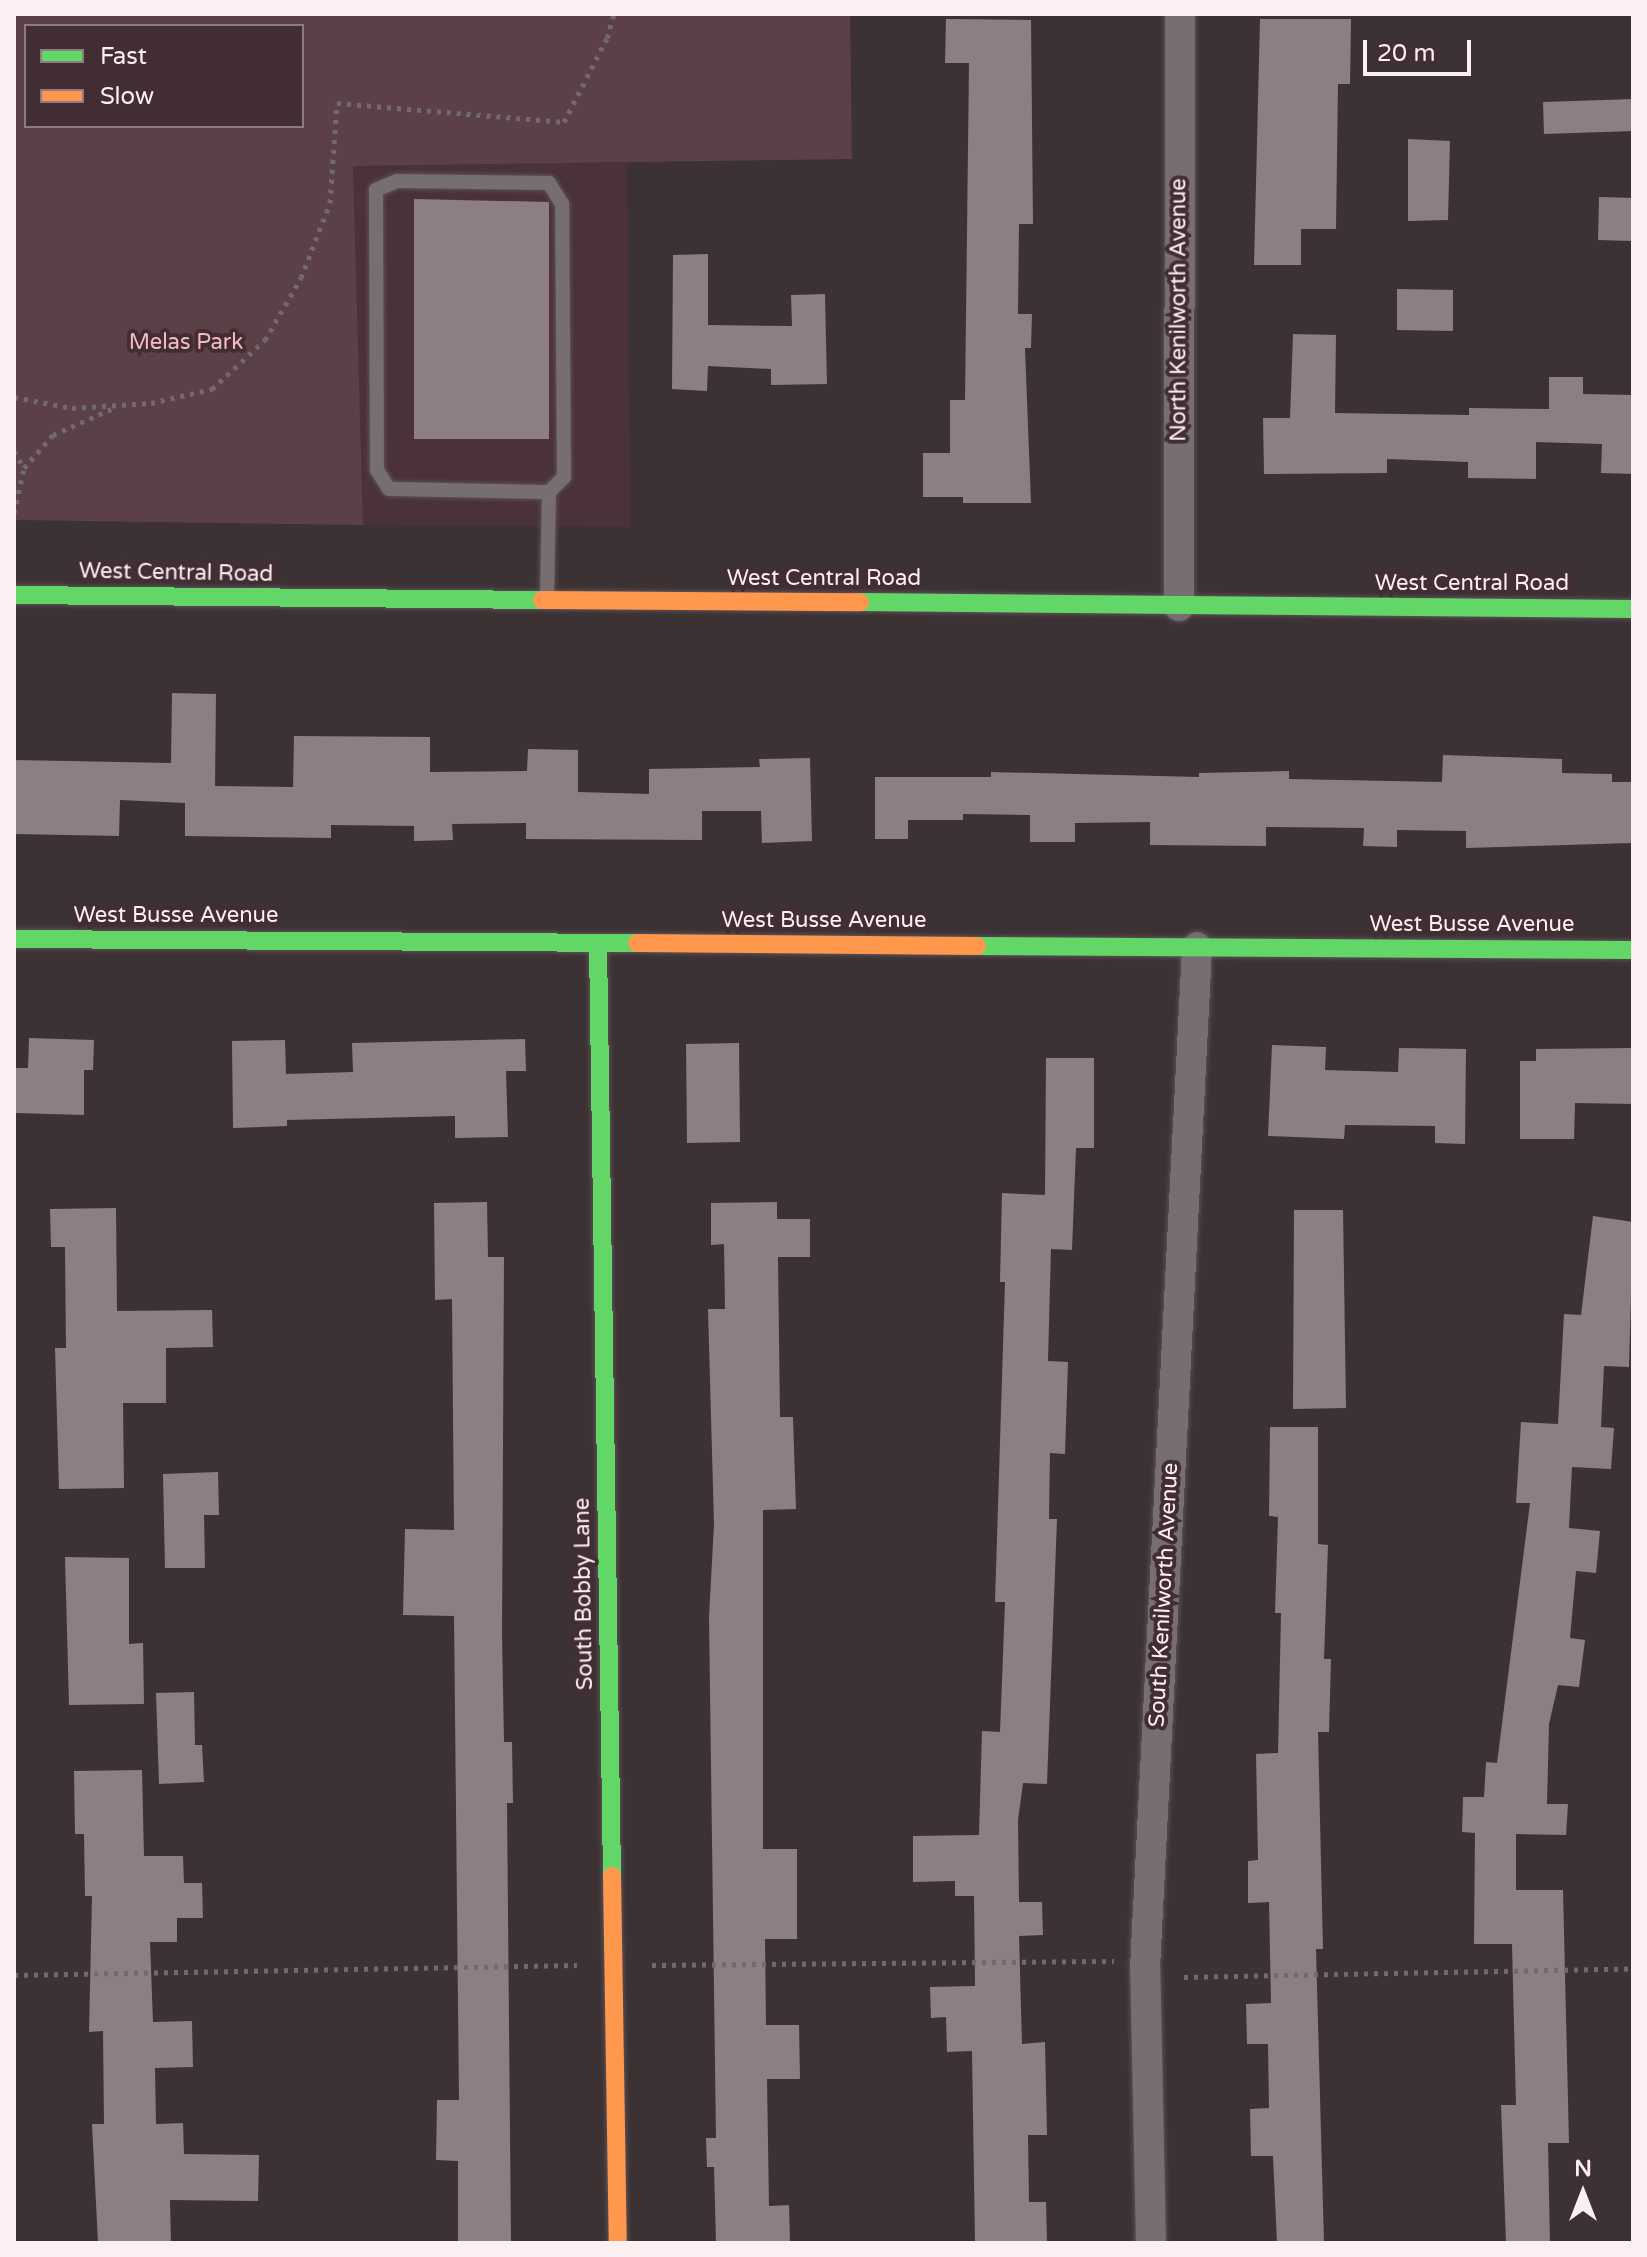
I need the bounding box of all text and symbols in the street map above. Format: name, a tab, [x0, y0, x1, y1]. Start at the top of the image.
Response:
legend	[24, 24, 304, 128]
scale bar	[1367, 24, 1475, 74]
text: 20 m	[1377, 39, 1435, 68]
text: Fast	[100, 42, 147, 71]
text: Slow	[100, 82, 154, 111]
street label: North Kenilworth Avenue	[1166, 178, 1192, 442]
park label: Melas Park	[129, 330, 243, 356]
street label: West Central Road	[79, 558, 273, 588]
street label: West Central Road	[727, 566, 921, 592]
street label: West Central Road	[1375, 571, 1569, 597]
street label: West Busse Avenue	[74, 903, 278, 929]
street label: West Busse Avenue	[722, 908, 926, 934]
street label: West Busse Avenue	[1370, 912, 1574, 938]
street label: South Kenilworth Avenue	[1144, 1462, 1184, 1728]
street label: South Bobby Lane	[569, 1498, 599, 1690]
north arrow	[1543, 2153, 1623, 2233]
text: N	[1574, 2156, 1592, 2182]

